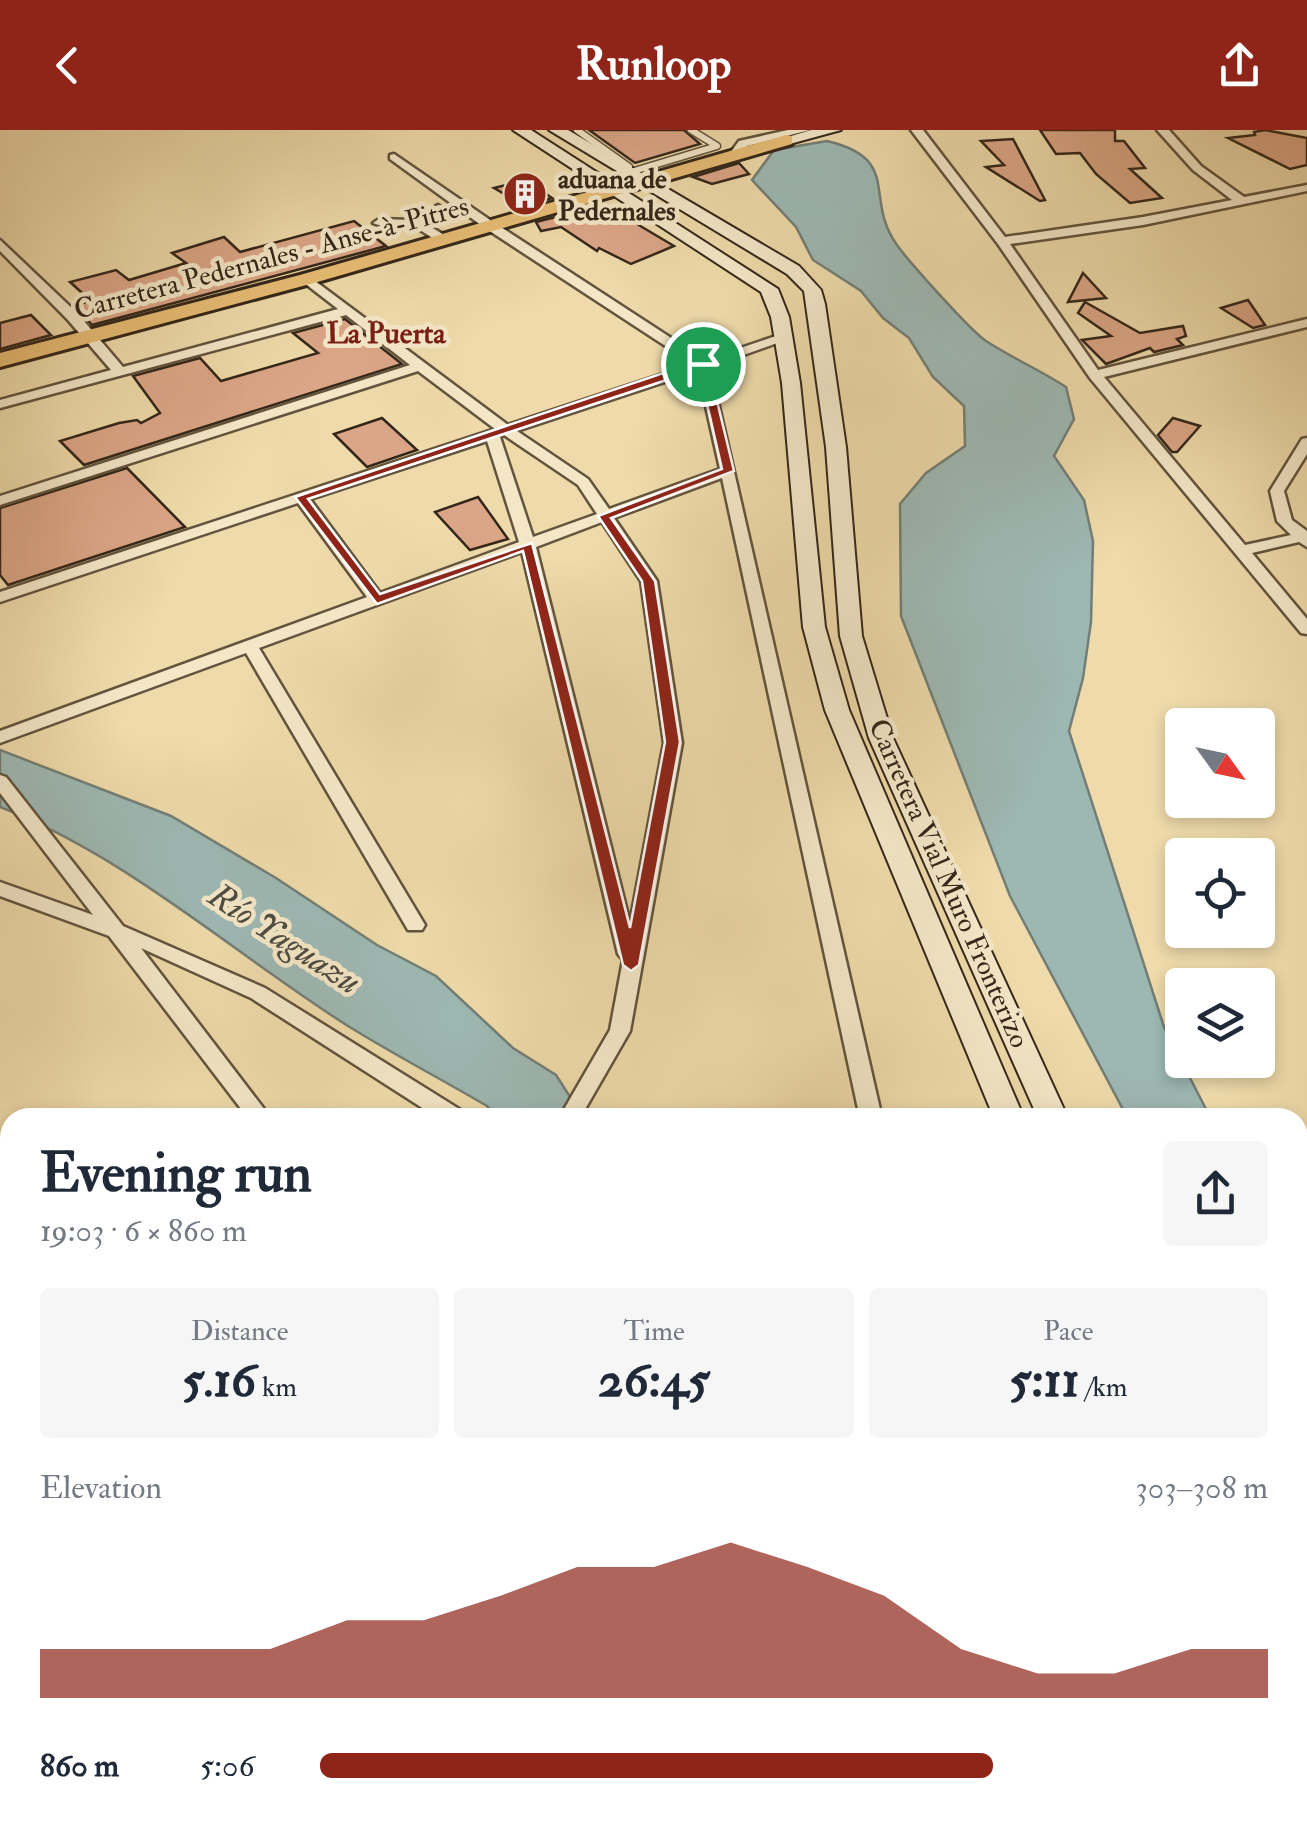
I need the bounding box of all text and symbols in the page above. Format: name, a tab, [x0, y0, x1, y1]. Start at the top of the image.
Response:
text: Runloop	[576, 37, 731, 93]
icon: back	[40, 38, 95, 93]
icon: share	[1212, 38, 1267, 93]
place label: aduana de Pedernales	[558, 162, 676, 229]
building icon: aduana de Pedernales	[502, 171, 548, 217]
street label: Carretera Pedernales - Anse-à-Pitres	[70, 189, 473, 328]
district label: La Puerta	[326, 315, 447, 352]
pin	[661, 322, 746, 407]
icon: arrive	[676, 337, 731, 392]
north arrow	[1165, 708, 1275, 818]
map controls	[1165, 708, 1275, 1078]
street label: Carretera Vial Muro Fronterizo	[860, 714, 1037, 1053]
button: locate	[1165, 838, 1275, 948]
water label: Río Yaguazu	[199, 873, 369, 1004]
button: layers	[1165, 968, 1275, 1078]
text: Evening run	[40, 1139, 312, 1208]
button: share	[1163, 1141, 1268, 1246]
text: 19:03 · 6 × 860 m	[40, 1211, 247, 1251]
text: Distance	[191, 1314, 289, 1349]
text: Time	[623, 1314, 685, 1349]
text: Pace	[1043, 1314, 1093, 1349]
text: 5.16	[182, 1349, 256, 1412]
text: 26:45	[598, 1349, 710, 1412]
text: 5:11	[1009, 1349, 1079, 1412]
text: km	[256, 1370, 297, 1405]
text: /km	[1079, 1370, 1127, 1405]
text: Elevation	[40, 1468, 162, 1508]
text: 303–308 m	[1136, 1468, 1268, 1508]
text: 860 m	[40, 1746, 119, 1786]
text: 5:06	[200, 1746, 255, 1786]

